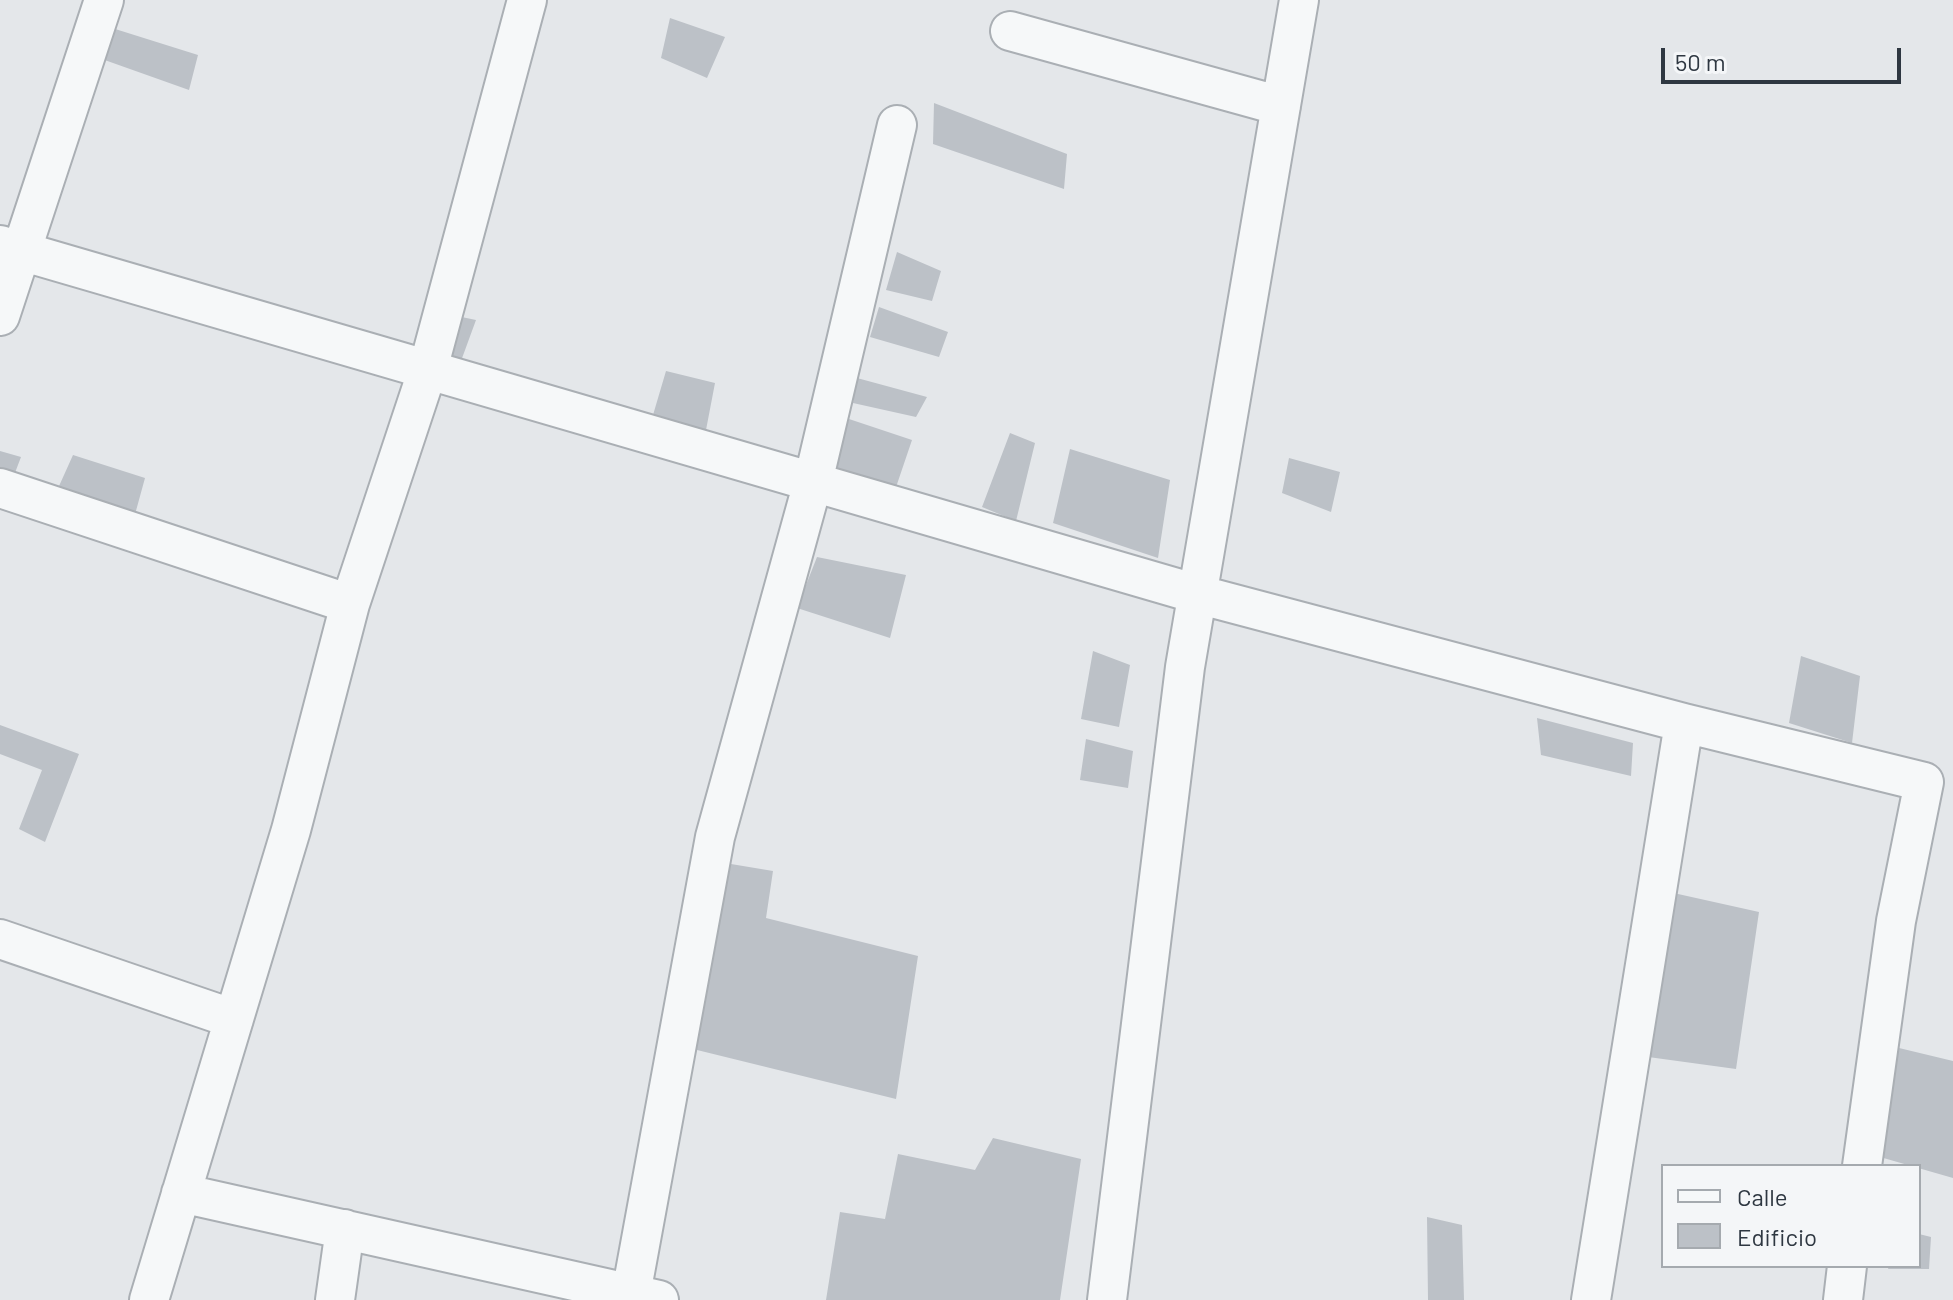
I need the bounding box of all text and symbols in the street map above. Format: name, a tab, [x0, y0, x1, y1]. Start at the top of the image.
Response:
scale bar	[1665, 32, 1905, 82]
text: 50 m	[1675, 47, 1726, 76]
legend	[1661, 1164, 1921, 1268]
text: Calle	[1737, 1182, 1788, 1211]
text: Edificio	[1737, 1222, 1817, 1251]

